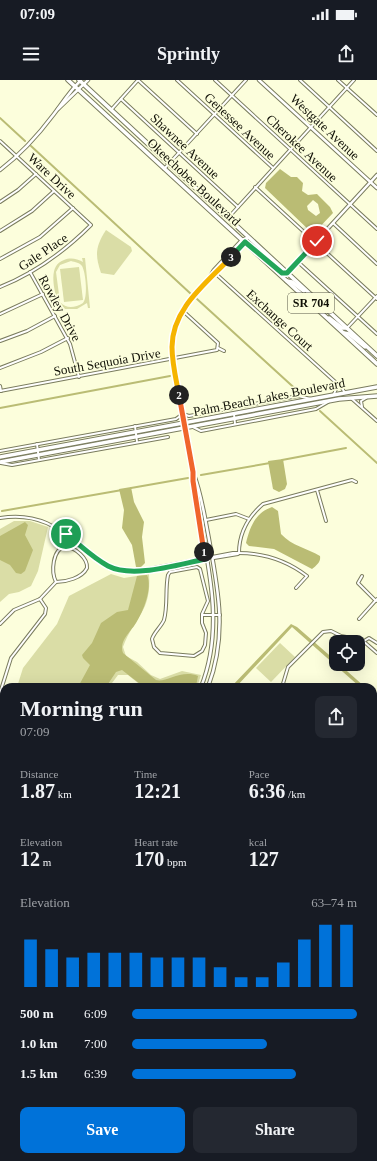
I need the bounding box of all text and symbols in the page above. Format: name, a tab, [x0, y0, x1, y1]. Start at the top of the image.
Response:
text: 07:09	[20, 6, 55, 22]
icon: menu	[20, 43, 42, 65]
icon: share	[335, 43, 357, 65]
text: Sprintly	[157, 44, 220, 64]
street label: Genessee Avenue	[202, 89, 279, 163]
street label: Westgate Avenue	[287, 91, 363, 163]
street label: Shawnee Avenue	[147, 110, 223, 182]
street label: Cherokee Avenue	[263, 111, 341, 185]
street label: Okeechobee Boulevard	[144, 135, 244, 229]
street label: Ware Drive	[25, 150, 79, 202]
pin	[300, 224, 334, 258]
street label: Gale Place	[16, 230, 71, 274]
icon: check	[306, 230, 328, 252]
pin: 3	[221, 247, 241, 267]
text: 3	[228, 251, 234, 263]
street label: Rowley Drive	[36, 272, 84, 344]
street label: Exchange Court	[244, 286, 317, 354]
road number: SR 704	[288, 293, 334, 313]
street label: South Sequoia Drive	[52, 345, 162, 379]
street label: Palm Beach Lakes Boulevard	[192, 375, 347, 419]
pin: 2	[169, 385, 189, 405]
text: 2	[176, 389, 182, 401]
pin	[49, 517, 83, 551]
icon: arrive	[55, 523, 77, 545]
pin: 1	[194, 542, 214, 562]
text: 1	[201, 546, 207, 558]
map controls	[329, 635, 365, 671]
button: locate	[329, 635, 365, 671]
text: Morning run	[20, 696, 143, 721]
button: share	[315, 696, 357, 738]
text: 07:09	[20, 724, 50, 739]
text: Distance	[20, 768, 58, 780]
text: Time	[134, 768, 157, 780]
text: Pace	[249, 768, 269, 780]
text: 1.87	[20, 780, 55, 802]
text: 12:21	[134, 780, 181, 802]
text: 6:36	[249, 780, 285, 802]
text: km	[55, 788, 72, 800]
text: /km	[285, 788, 305, 800]
text: Elevation	[20, 836, 62, 848]
text: Heart rate	[134, 836, 178, 848]
text: kcal	[249, 836, 267, 848]
text: 12	[20, 848, 40, 870]
text: 170	[134, 848, 164, 870]
text: 127	[249, 848, 279, 870]
text: m	[40, 856, 51, 868]
text: bpm	[164, 856, 187, 868]
text: Elevation	[20, 895, 70, 910]
text: 63–74 m	[311, 895, 357, 910]
text: 500 m	[20, 1006, 54, 1021]
text: 6:09	[84, 1006, 107, 1021]
text: 1.0 km	[20, 1036, 58, 1051]
text: 7:00	[84, 1036, 107, 1051]
text: 1.5 km	[20, 1066, 58, 1081]
text: 6:39	[84, 1066, 107, 1081]
button: Save	[20, 1107, 185, 1153]
button: Share	[193, 1107, 357, 1153]

